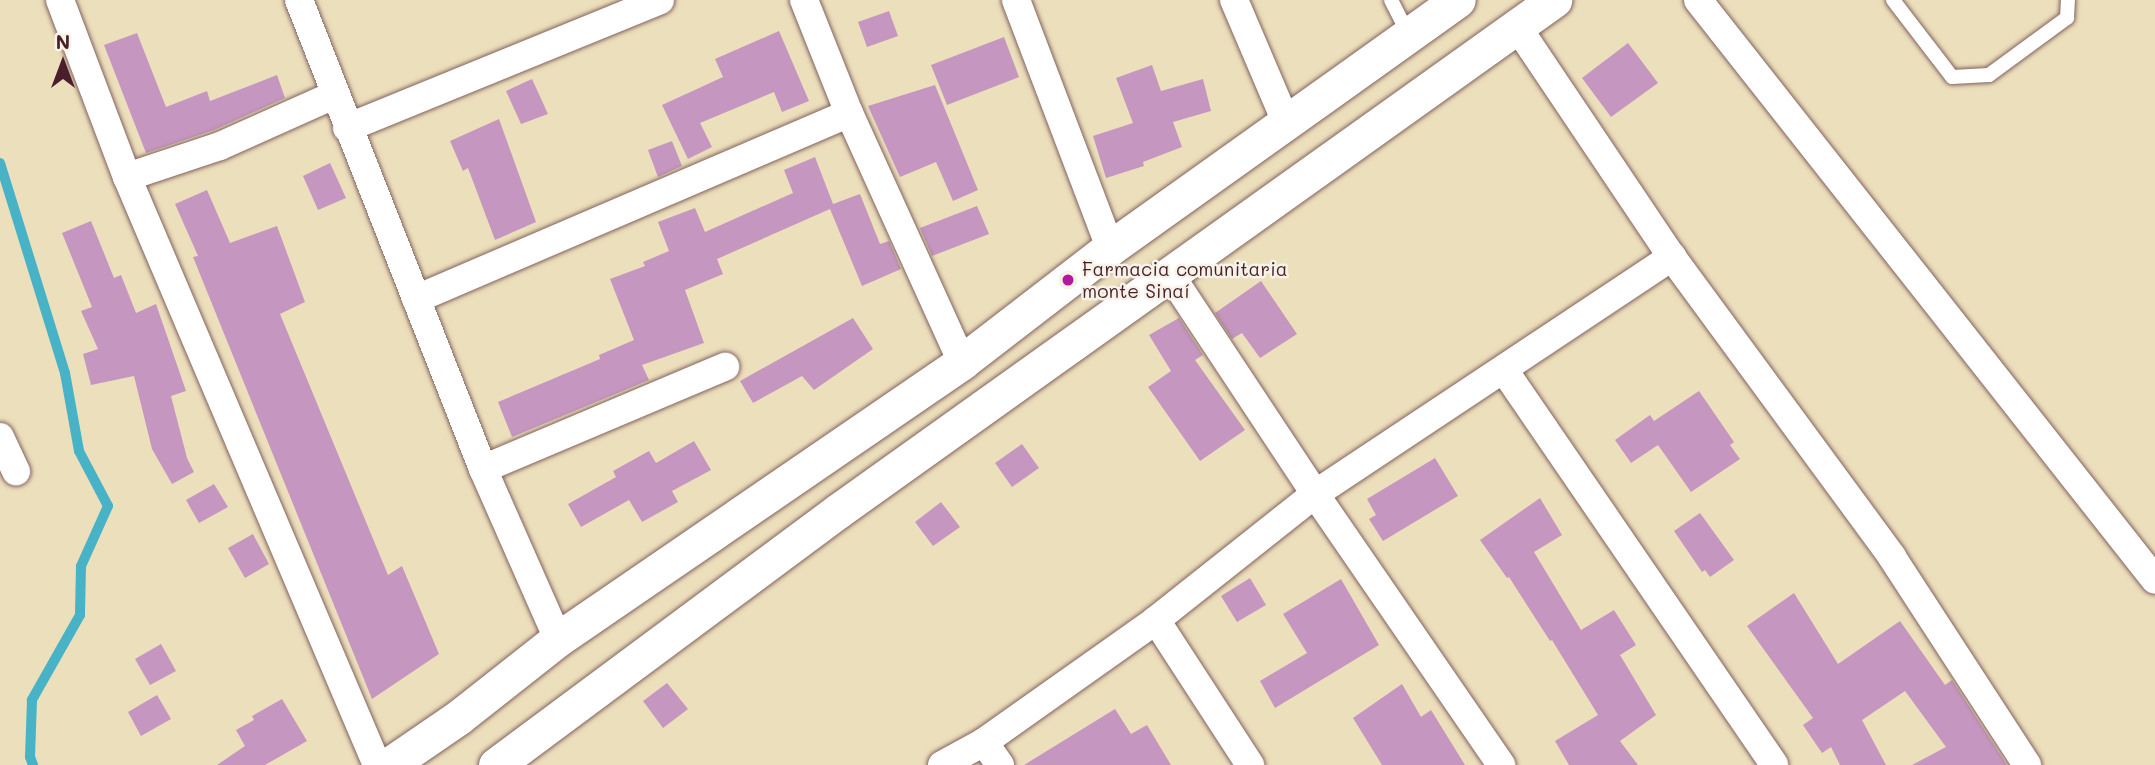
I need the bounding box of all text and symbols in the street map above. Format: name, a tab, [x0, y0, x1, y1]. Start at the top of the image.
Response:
north arrow	[28, 28, 98, 98]
text: N	[56, 29, 70, 54]
place label: Farmacia comunitaria monte Sinaí	[1082, 258, 1288, 302]
marker: Farmacia comunitaria monte Sinaí	[1060, 272, 1076, 288]

